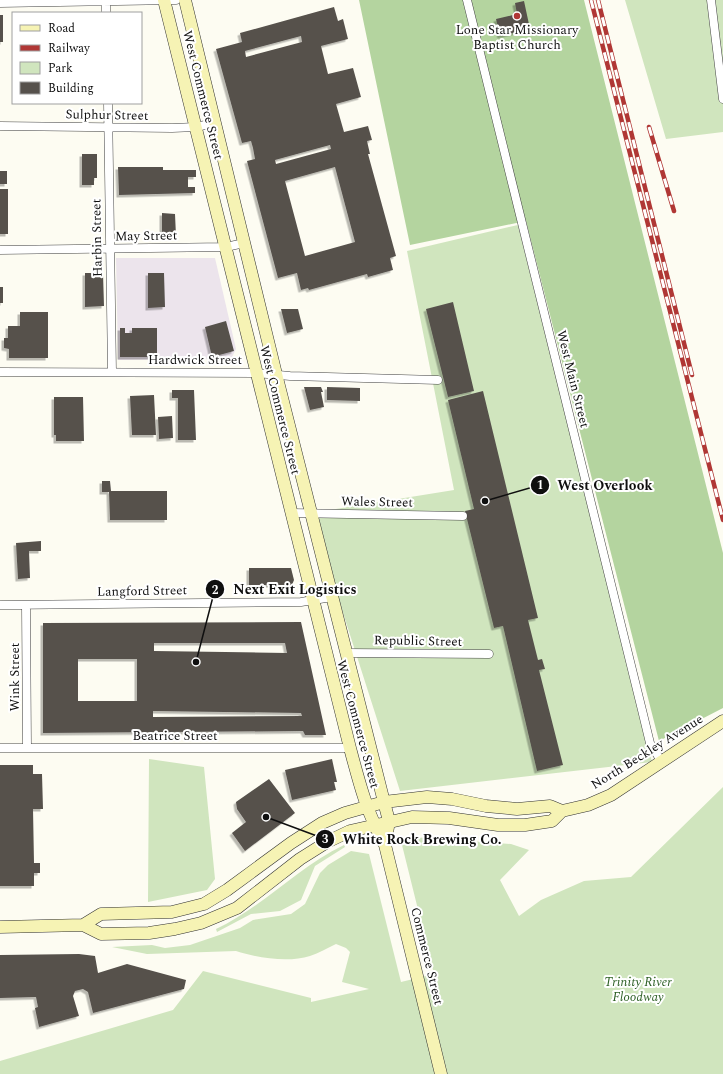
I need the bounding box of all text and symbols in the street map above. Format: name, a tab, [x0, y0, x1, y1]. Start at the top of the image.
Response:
marker: Lone Star Missionary Baptist Church	[512, 11, 522, 21]
legend	[12, 12, 142, 104]
text: Road	[48, 19, 75, 38]
place label: Lone Star Missionary Baptist Church	[456, 20, 579, 55]
street label: West Commerce Street	[177, 28, 229, 162]
text: Railway	[48, 39, 91, 58]
text: Park	[48, 59, 73, 78]
text: Building	[48, 79, 94, 98]
street label: Sulphur Street	[65, 104, 149, 126]
street label: Harbin Street	[86, 198, 108, 277]
street label: May Street	[115, 225, 178, 247]
street label: West Main Street	[551, 328, 595, 430]
street label: West Commerce Street	[254, 343, 306, 477]
street label: Hardwick Street	[148, 350, 242, 370]
callout: West Overlook	[530, 472, 661, 498]
text: West Overlook	[557, 475, 653, 496]
text: 1	[537, 476, 543, 495]
street label: Wales Street	[341, 491, 413, 513]
callout: Next Exit Logistics	[205, 576, 364, 602]
text: Next Exit Logistics	[233, 579, 357, 600]
street label: Langford Street	[97, 580, 188, 602]
text: 2	[212, 581, 219, 600]
street label: Republic Street	[374, 630, 463, 652]
street label: Wink Street	[5, 642, 25, 711]
street label: West Commerce Street	[331, 658, 385, 791]
street label: North Beckley Avenue	[587, 709, 707, 795]
street label: Beatrice Street	[132, 726, 218, 746]
callout: White Rock Brewing Co.	[315, 826, 510, 852]
text: White Rock Brewing Co.	[343, 829, 501, 850]
text: 3	[322, 830, 329, 849]
street label: Commerce Street	[405, 905, 449, 1007]
park label: Trinity River Floodway	[604, 972, 672, 1007]

